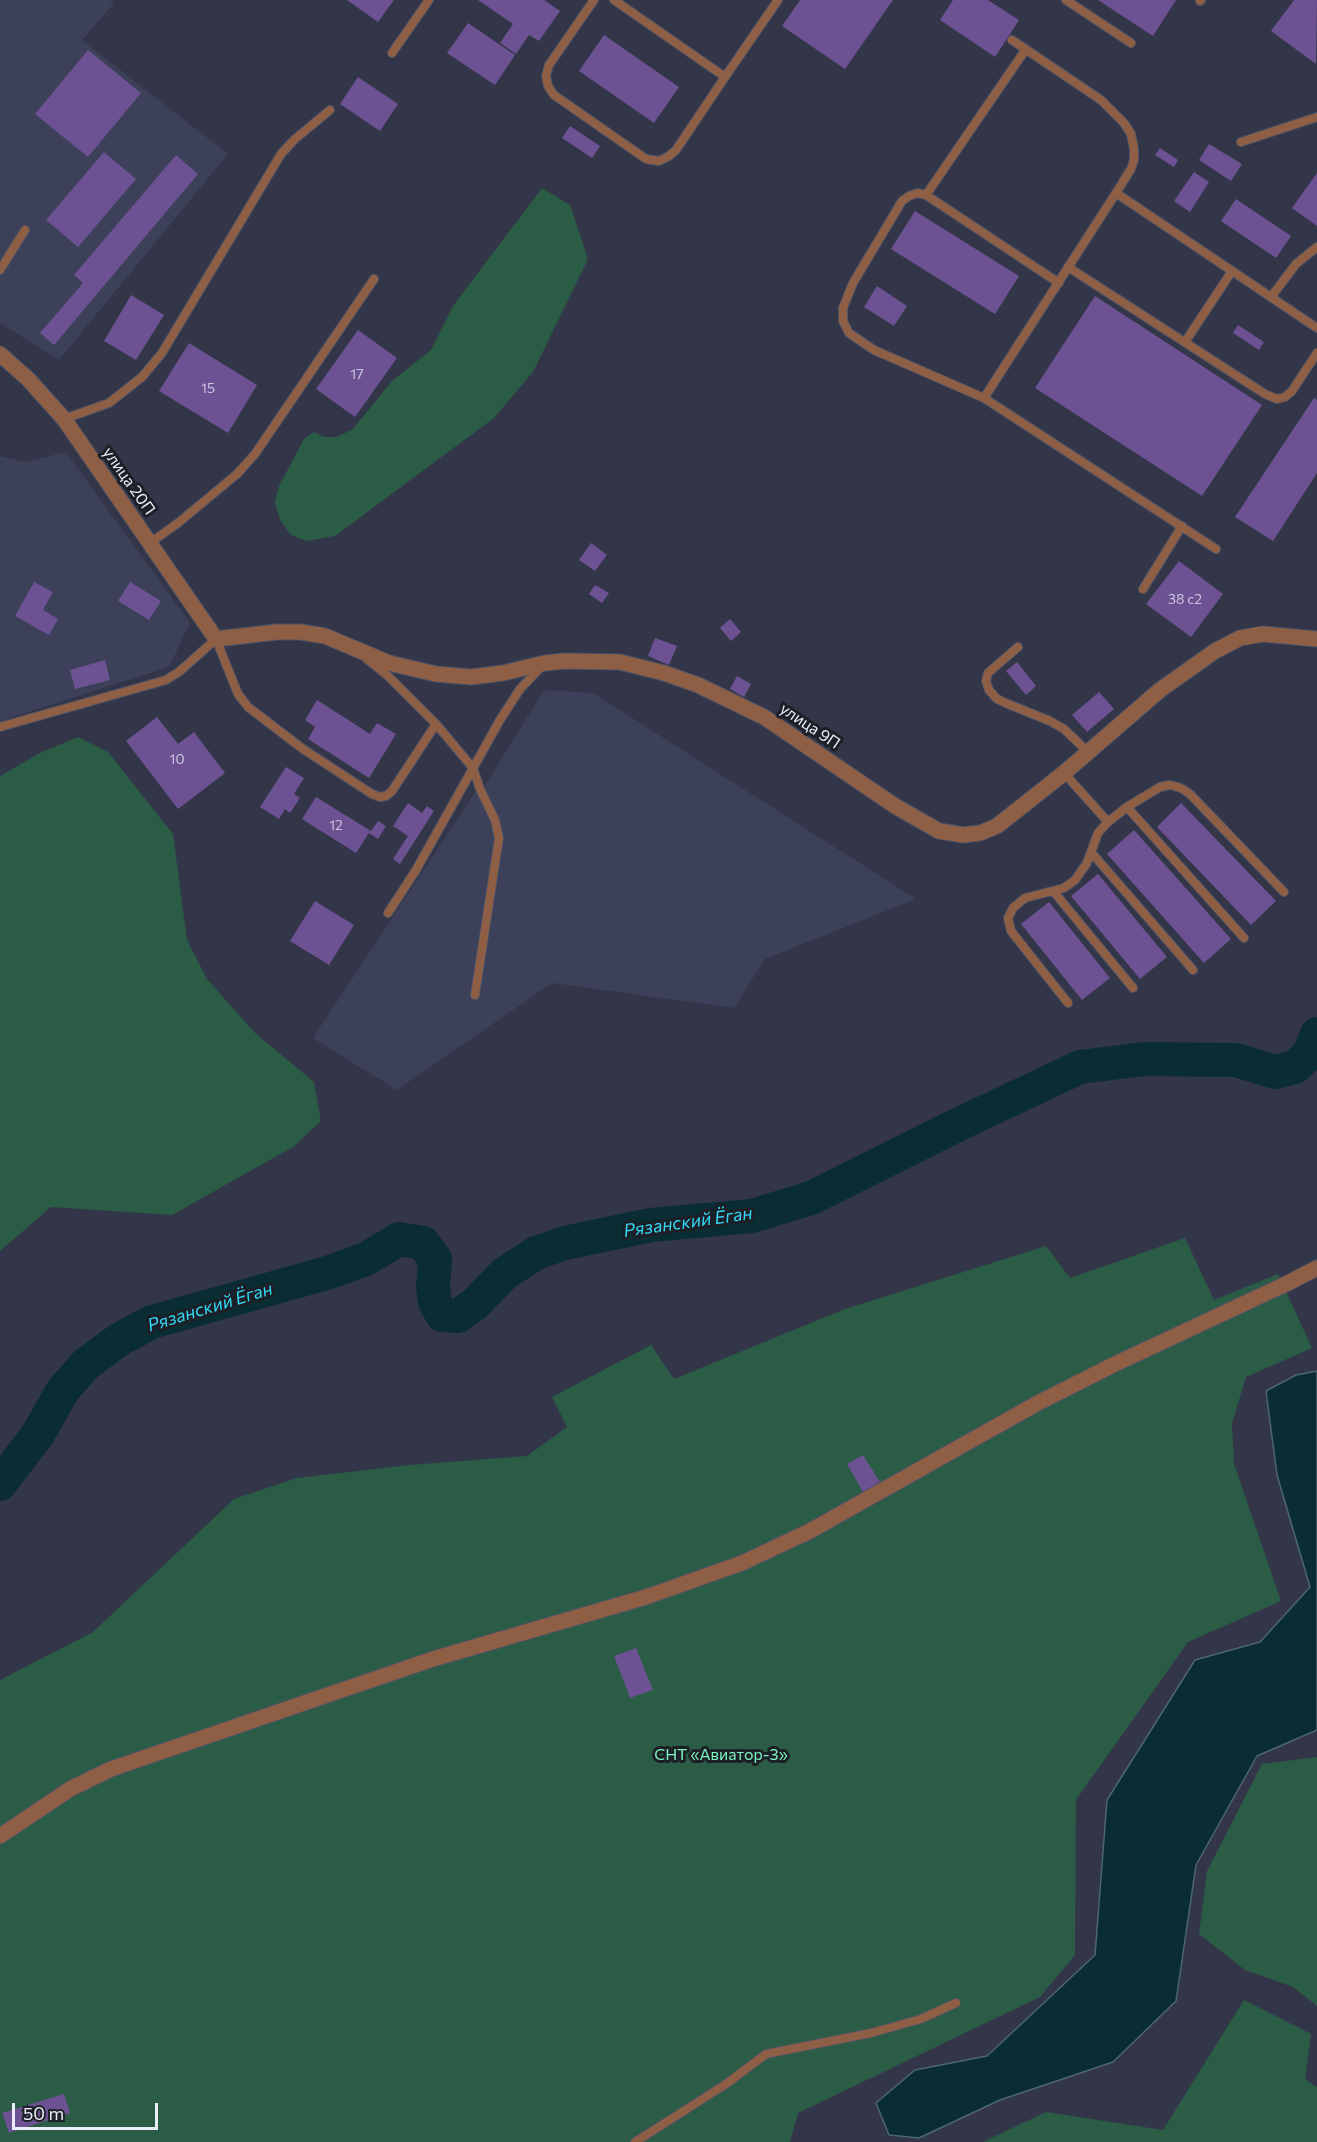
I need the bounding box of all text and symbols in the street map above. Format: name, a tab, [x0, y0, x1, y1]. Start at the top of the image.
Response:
house number: 17	[350, 366, 364, 382]
house number: 15	[201, 380, 215, 396]
street label: улица 20П	[99, 444, 159, 518]
house number: 38 с2	[1168, 591, 1202, 607]
street label: улица 9П	[776, 699, 844, 753]
house number: 10	[169, 751, 185, 767]
house number: 12	[329, 817, 343, 833]
water label: Рязанский Ёган	[622, 1202, 754, 1242]
water label: Рязанский Ёган	[145, 1278, 275, 1336]
park label: СНТ «Авиатор-3»	[654, 1745, 788, 1765]
scale bar	[15, 2091, 160, 2129]
text: 50 m	[23, 2102, 64, 2124]

